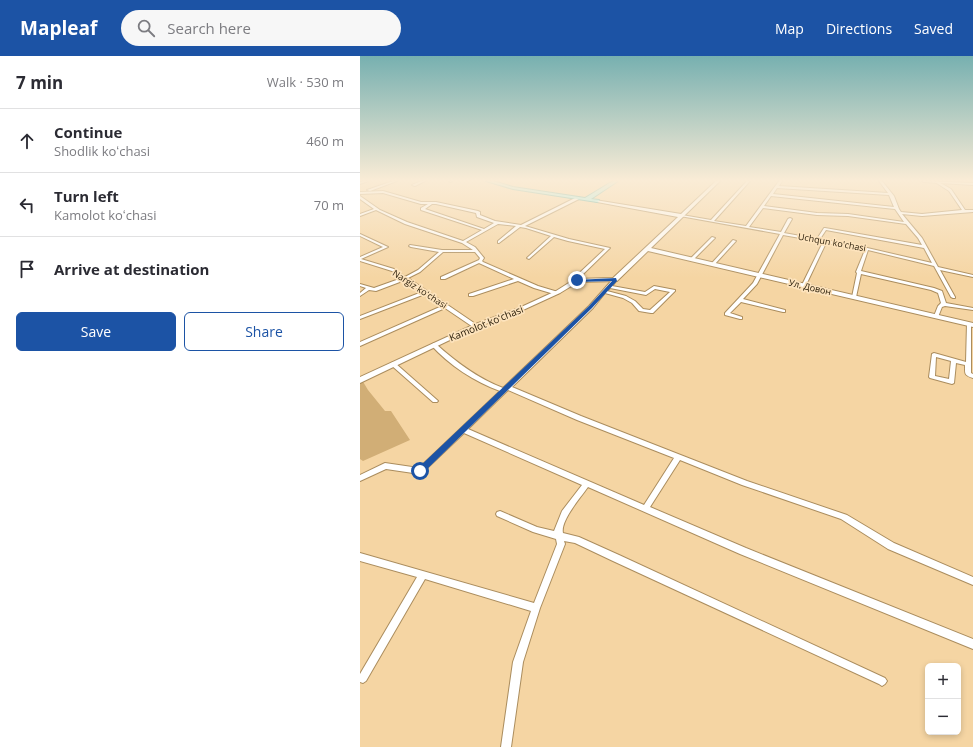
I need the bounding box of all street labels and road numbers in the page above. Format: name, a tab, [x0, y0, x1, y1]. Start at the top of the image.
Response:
street label: Uchqun ko'chasi	[797, 230, 867, 254]
street label: Nargiz koʻchasi	[390, 266, 450, 312]
street label: Ул. Довон	[787, 276, 833, 298]
street label: Kamolot koʻchasi	[447, 302, 525, 344]

